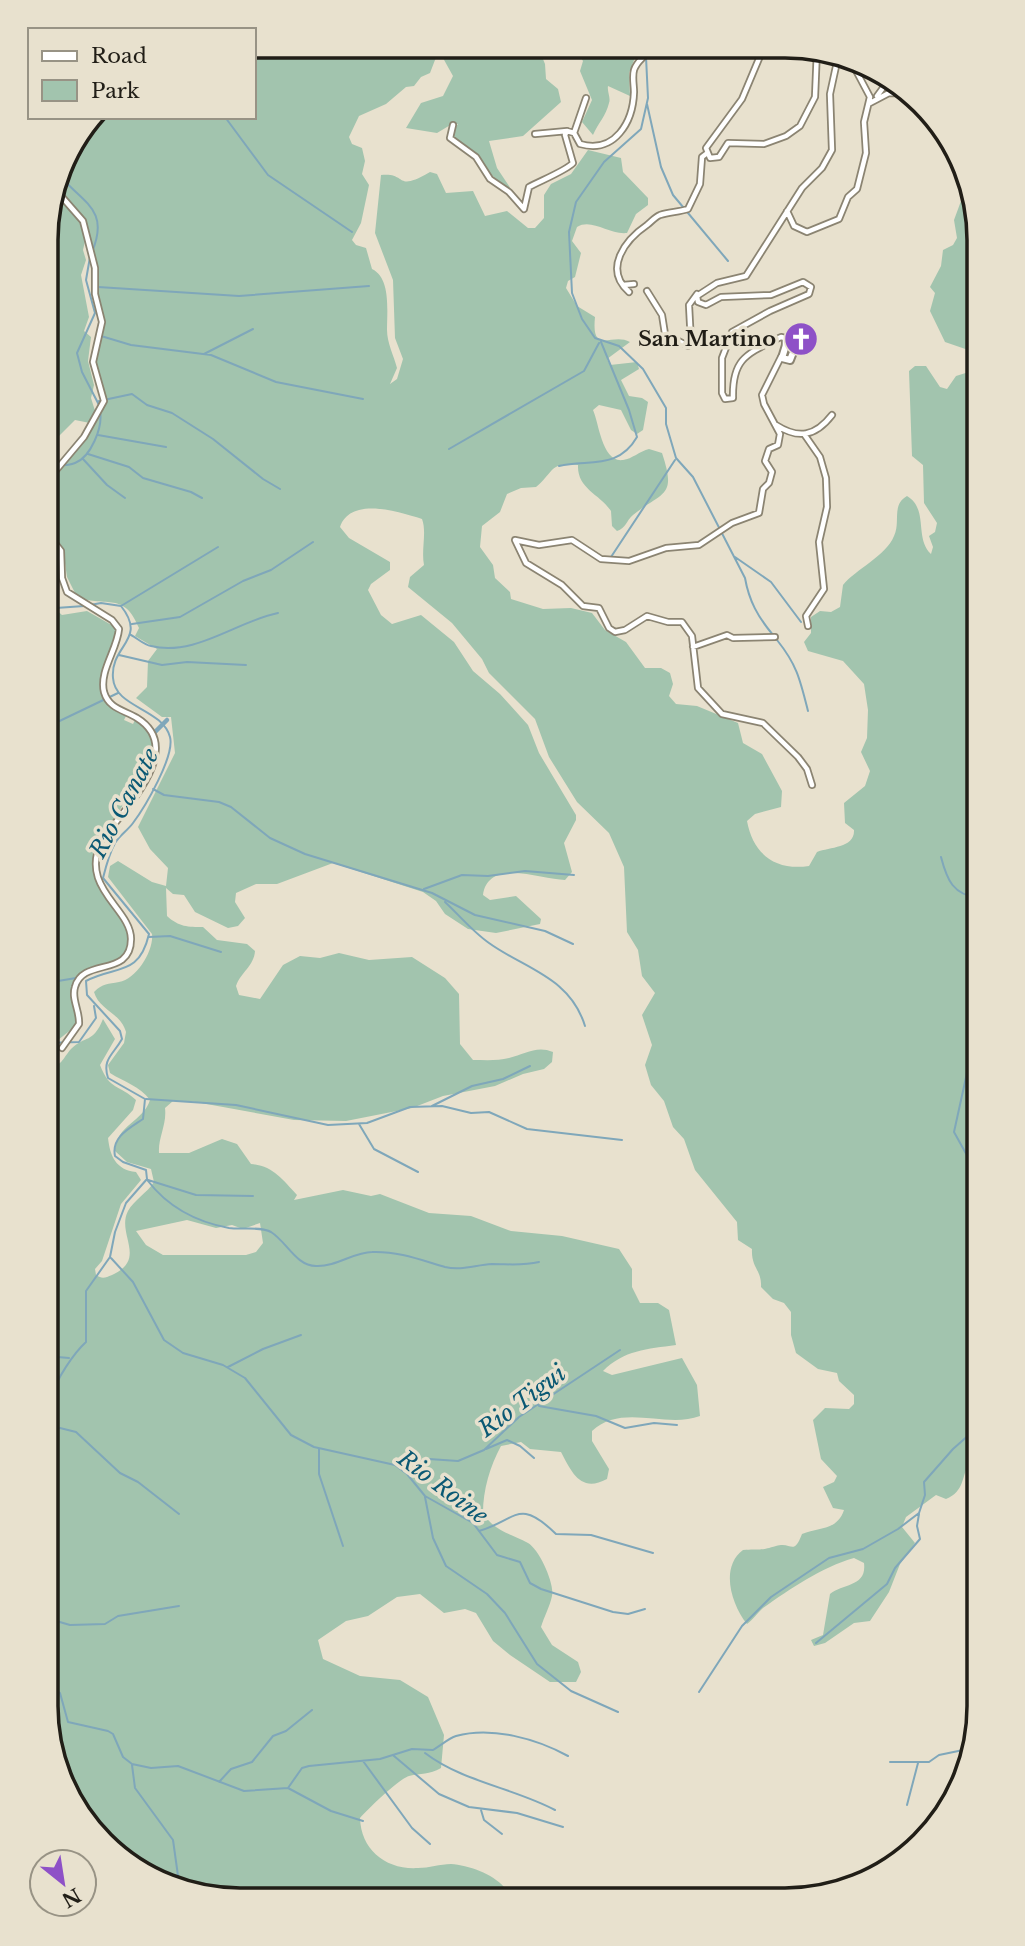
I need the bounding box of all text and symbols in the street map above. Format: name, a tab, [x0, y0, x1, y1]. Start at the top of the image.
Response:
legend	[28, 28, 256, 119]
text: Road	[91, 43, 147, 69]
text: Park	[91, 78, 140, 104]
church icon: San Martino	[782, 320, 820, 358]
place label: San Martino	[638, 326, 776, 352]
water label: Rio Canate	[83, 743, 165, 863]
water label: Rio Tigui	[472, 1359, 571, 1443]
water label: Rio Roine	[392, 1443, 494, 1530]
north arrow	[28, 1848, 98, 1918]
text: N	[58, 1883, 85, 1912]

